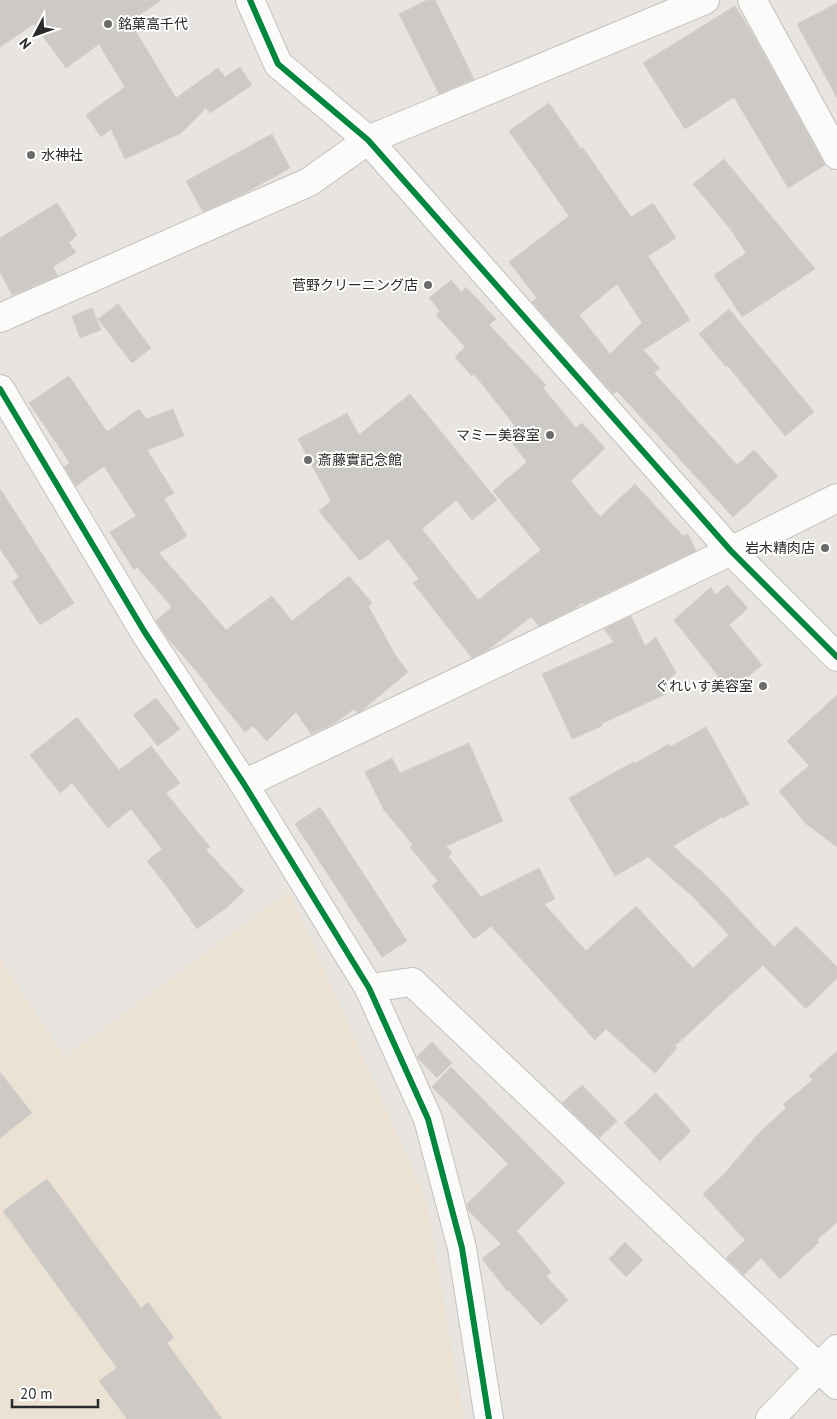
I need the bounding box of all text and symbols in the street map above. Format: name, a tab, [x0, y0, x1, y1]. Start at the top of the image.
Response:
north arrow	[10, 10, 60, 60]
place label: 銘菓高千代	[118, 15, 188, 33]
marker: 銘菓高千代	[102, 18, 114, 30]
text: N	[15, 34, 35, 53]
place label: 水神社	[41, 146, 83, 164]
marker: 水神社	[25, 149, 37, 161]
place label: 菅野クリーニング店	[292, 276, 418, 294]
marker: 菅野クリーニング店	[422, 279, 434, 291]
place label: マミー美容室	[456, 426, 540, 444]
marker: マミー美容室	[544, 429, 556, 441]
place label: 斎藤實記念館	[318, 451, 402, 469]
marker: 斎藤實記念館	[302, 454, 314, 466]
place label: 岩木精肉店	[745, 539, 815, 557]
marker: 岩木精肉店	[819, 542, 831, 554]
place label: ぐれいす美容室	[655, 677, 753, 695]
marker: ぐれいす美容室	[757, 680, 769, 692]
scale bar	[12, 1376, 99, 1408]
text: 20 m	[20, 1384, 53, 1403]

